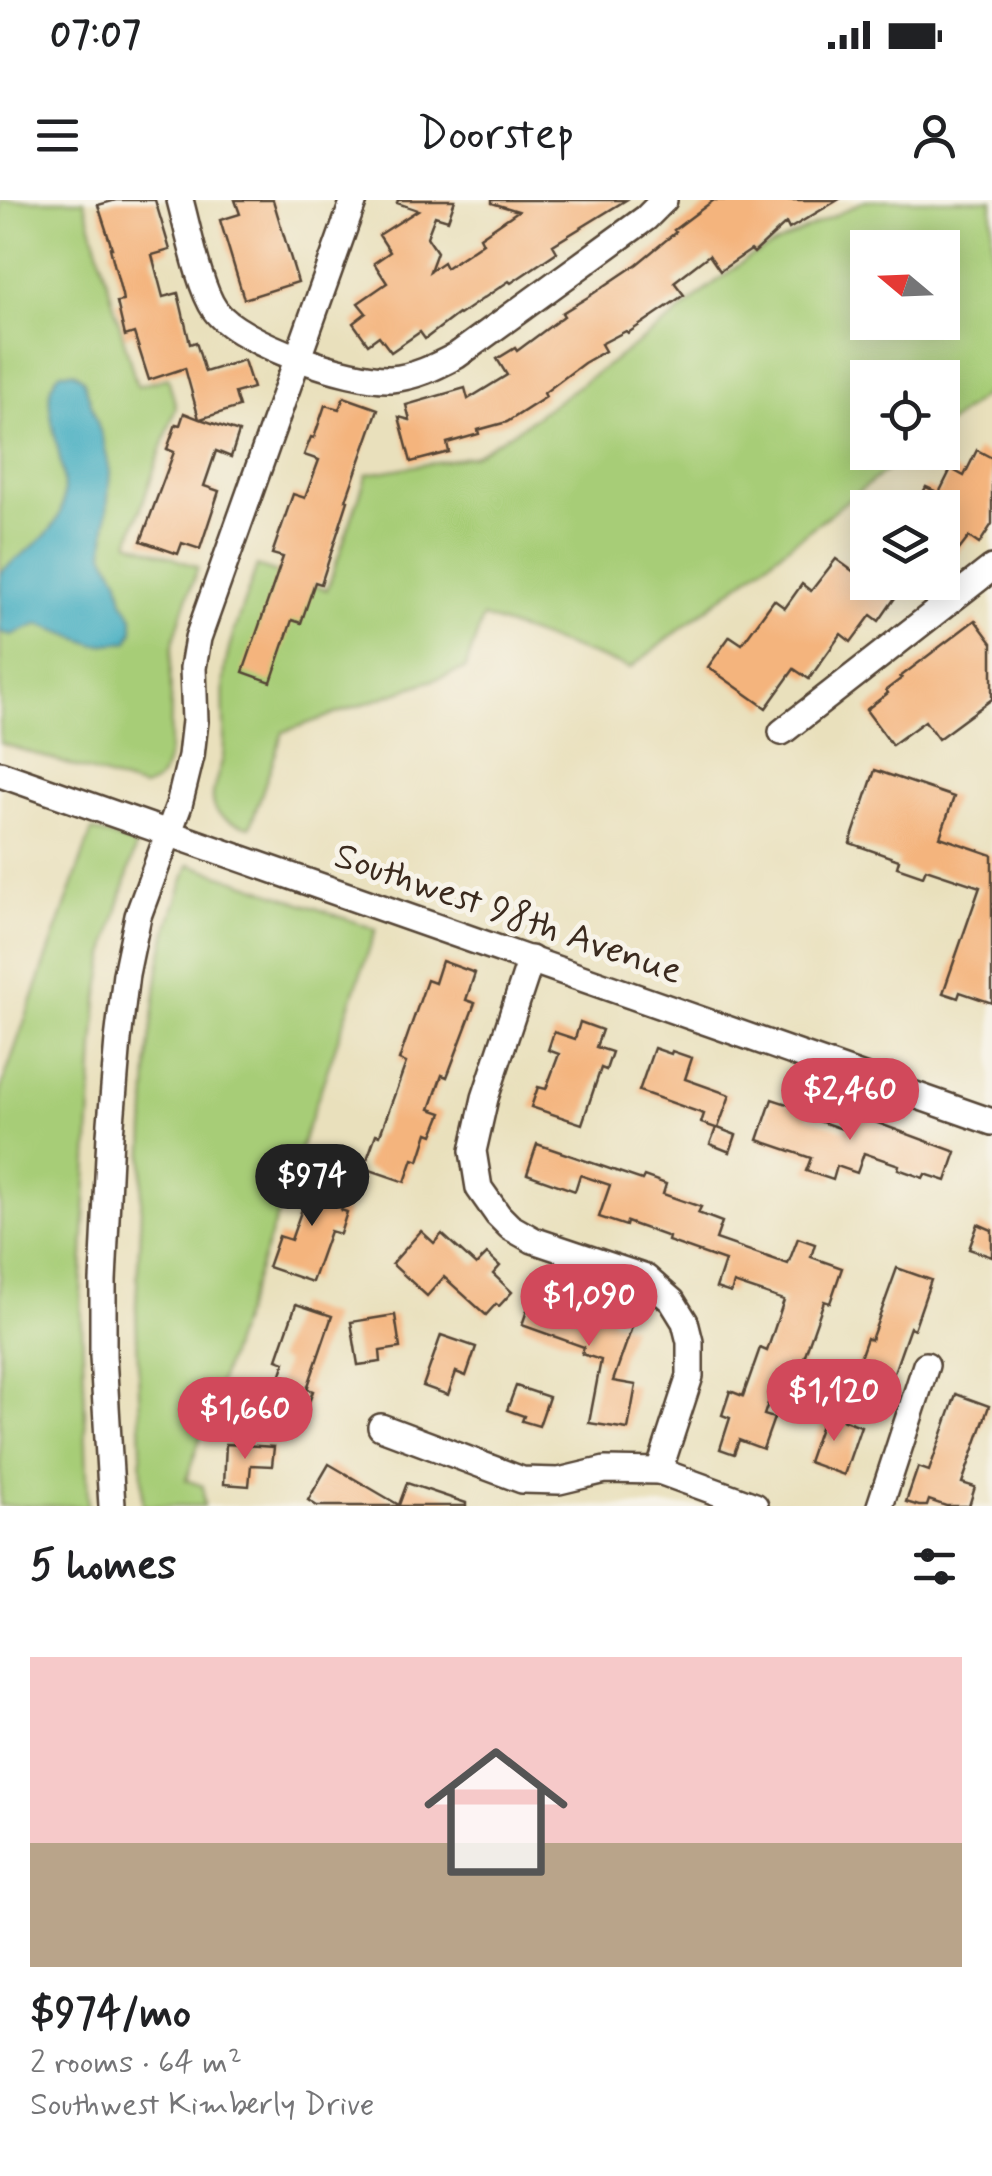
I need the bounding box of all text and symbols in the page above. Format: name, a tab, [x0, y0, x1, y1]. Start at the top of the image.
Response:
text: 07:07	[50, 11, 141, 60]
text: Doorstep	[417, 106, 575, 165]
icon: menu	[30, 108, 85, 163]
icon: person	[907, 108, 962, 163]
north arrow	[850, 230, 960, 340]
map controls	[850, 230, 960, 600]
button: locate	[850, 360, 960, 470]
button: layers	[850, 490, 960, 600]
street label: Southwest 98th Avenue	[328, 832, 689, 997]
pin: $2,460	[769, 1058, 931, 1143]
text: $2,460	[803, 1069, 897, 1111]
pin: $974	[253, 1144, 371, 1229]
text: $974	[277, 1155, 347, 1197]
pin: $1,090	[508, 1264, 670, 1349]
text: $1,090	[542, 1275, 636, 1317]
pin: $1,120	[753, 1359, 915, 1444]
text: $1,120	[789, 1370, 879, 1412]
pin: $1,660	[164, 1377, 326, 1462]
text: $1,660	[200, 1388, 290, 1430]
text: 5 homes	[30, 1539, 176, 1594]
icon: filters	[907, 1539, 962, 1594]
icon: home	[406, 1722, 586, 1902]
text: $974/mo	[30, 1987, 191, 2042]
text: 2 rooms · 64 m²	[30, 2042, 242, 2084]
text: Southwest Kimberly Drive	[30, 2084, 374, 2126]

